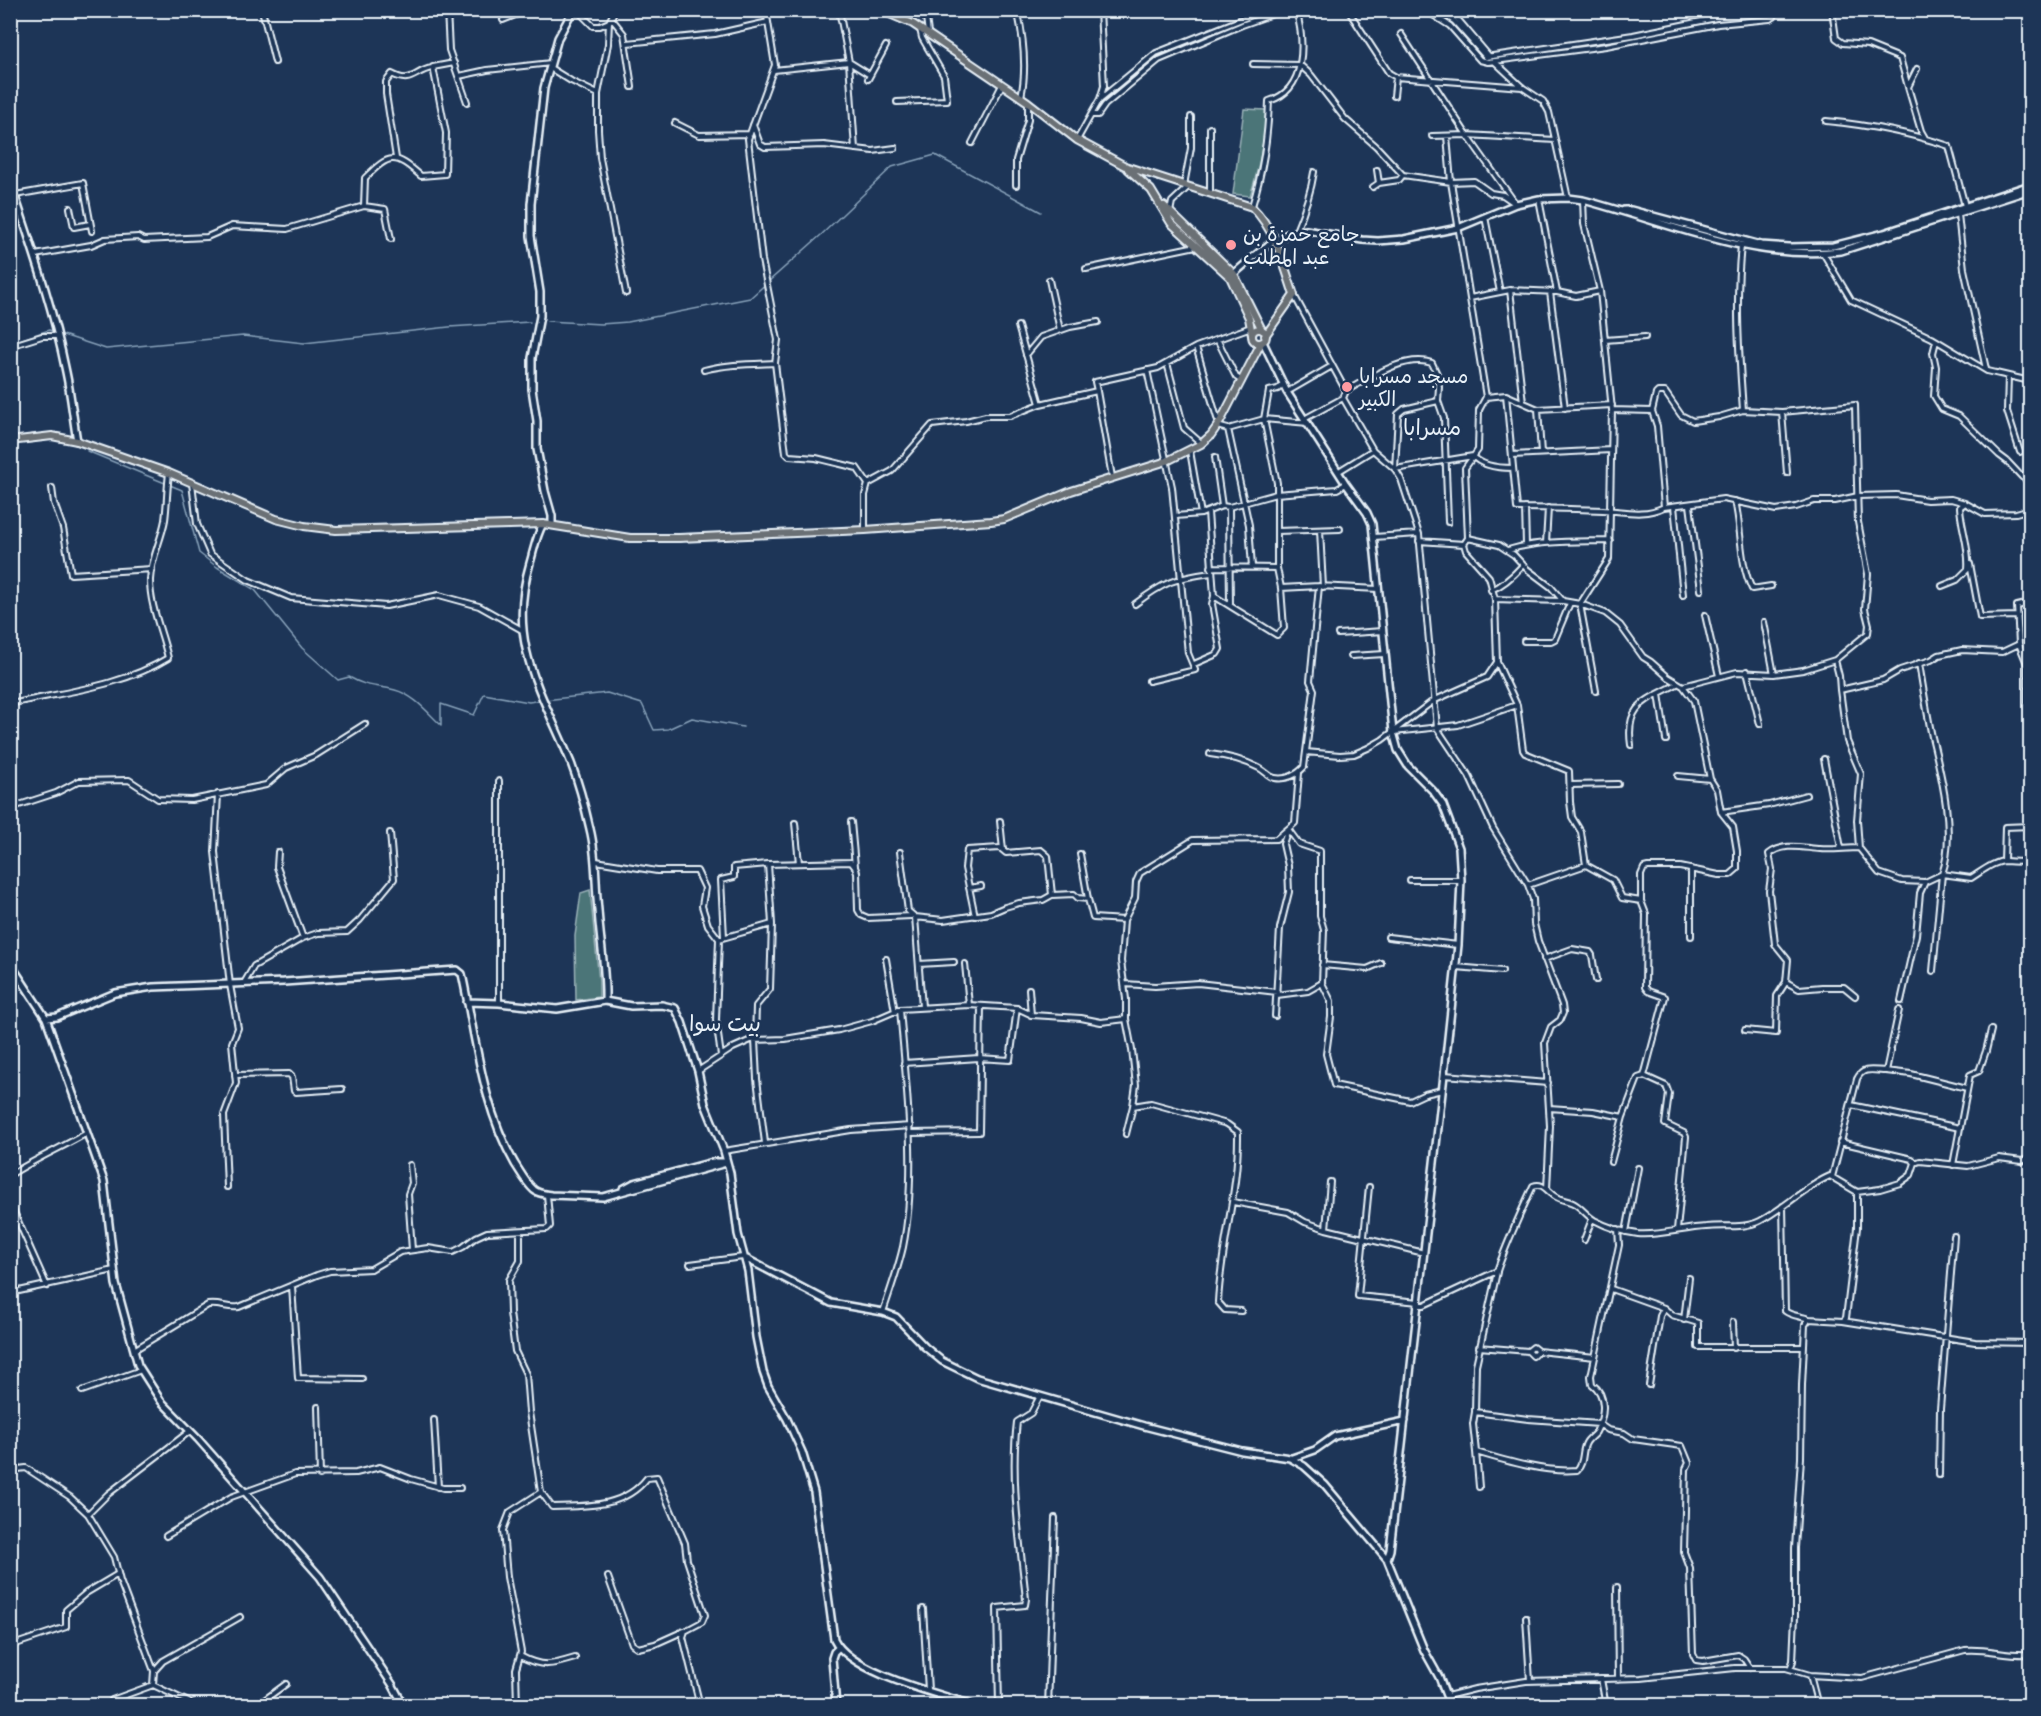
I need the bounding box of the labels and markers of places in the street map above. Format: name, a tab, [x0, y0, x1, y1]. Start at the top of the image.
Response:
place label: جامع حمزة بن عبد المطلب	[1243, 217, 1360, 275]
marker: جامع حمزة بن عبد المطلب	[1224, 238, 1238, 252]
place label: مسجد مسرابا الكبير	[1357, 359, 1469, 417]
marker: مسجد مسرابا الكبير	[1340, 380, 1354, 394]

